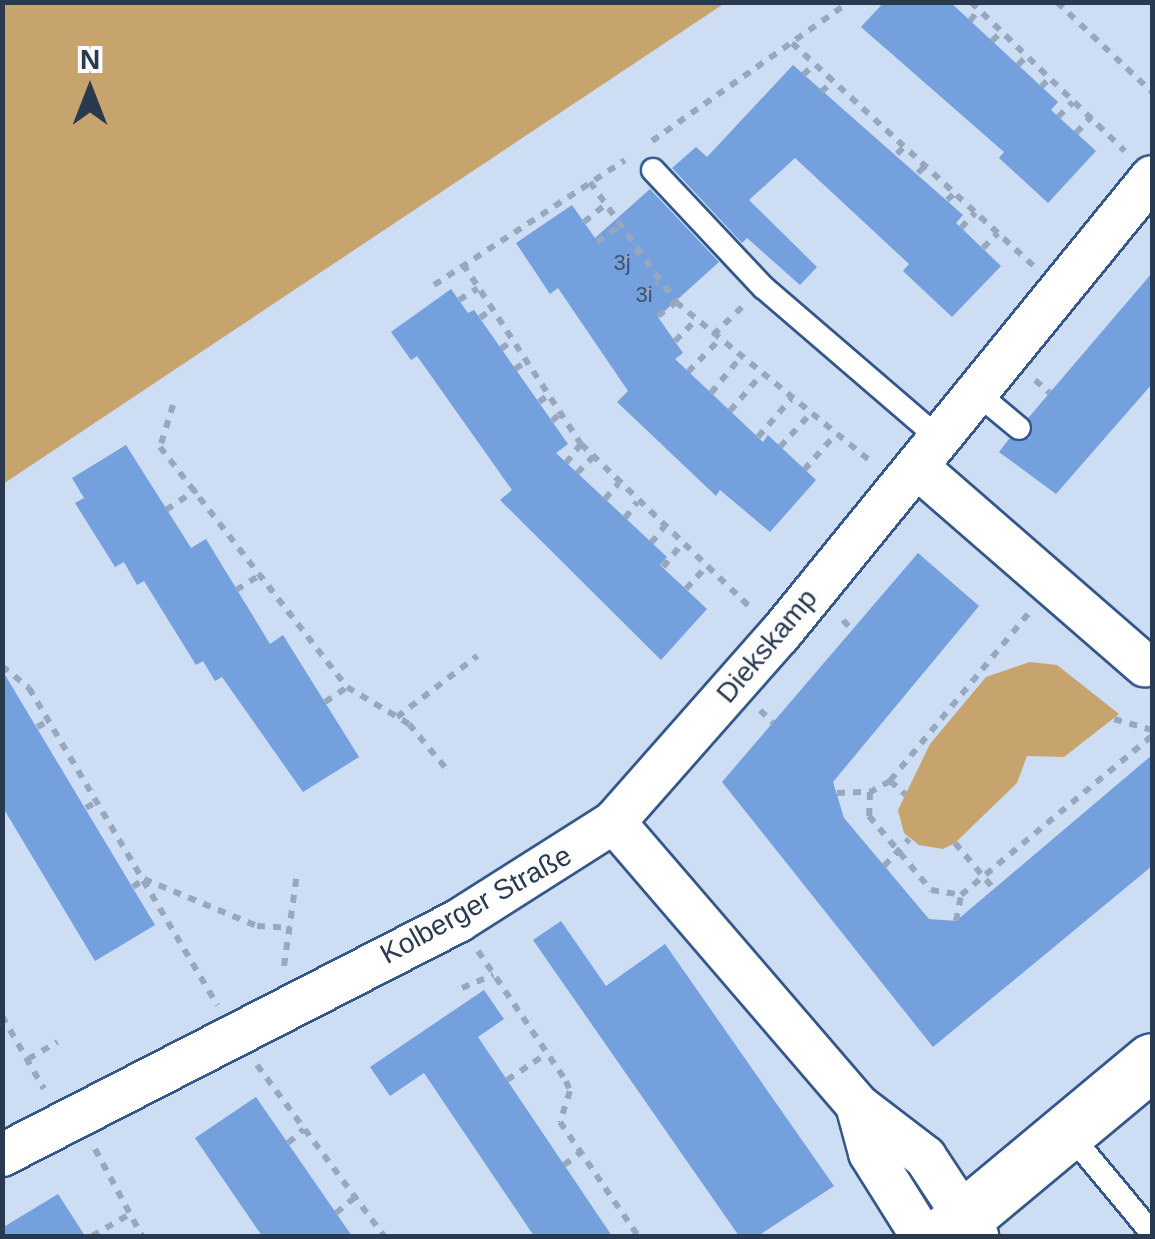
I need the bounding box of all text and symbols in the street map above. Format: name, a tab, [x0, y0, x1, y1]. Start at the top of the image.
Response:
north arrow	[40, 40, 140, 140]
text: N	[80, 44, 100, 75]
house number: 3j	[613, 250, 631, 276]
house number: 3i	[635, 282, 653, 308]
street label: Diekskamp	[710, 582, 824, 710]
street label: Kolberger Straße	[375, 839, 577, 971]

